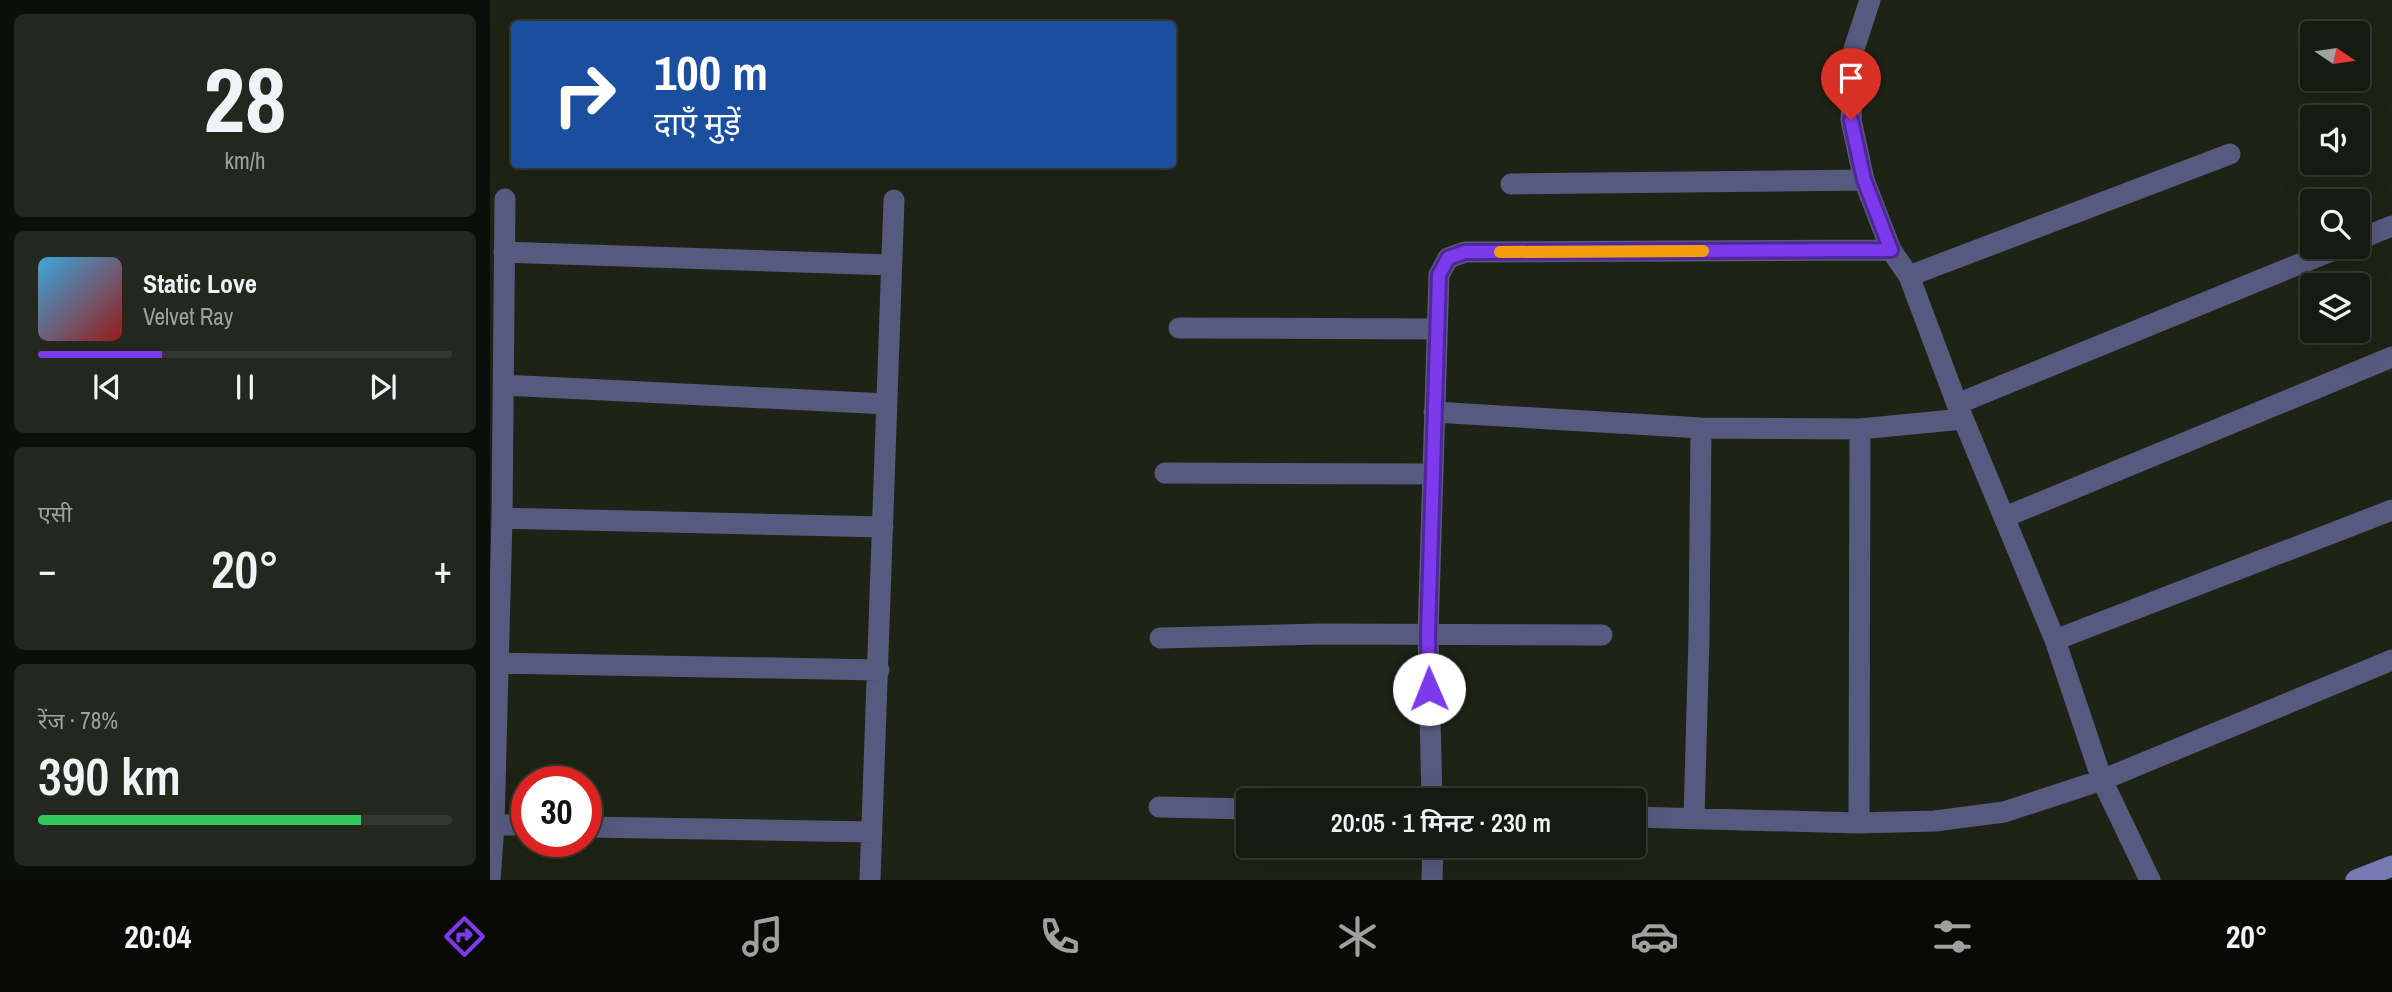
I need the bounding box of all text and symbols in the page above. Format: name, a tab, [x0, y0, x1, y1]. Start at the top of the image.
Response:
north arrow	[2300, 21, 2370, 91]
map controls	[2300, 21, 2370, 343]
text: 28	[204, 38, 287, 160]
text: 100 m	[654, 39, 768, 105]
pin	[1821, 48, 1881, 120]
icon: right	[539, 49, 630, 140]
icon: arrive	[1832, 59, 1870, 97]
text: दाएँ मुड़ें	[654, 102, 741, 145]
button: sound	[2300, 105, 2370, 175]
text: km/h	[225, 145, 265, 176]
button: search	[2300, 189, 2370, 259]
text: Static Love	[143, 266, 257, 301]
button: layers	[2300, 273, 2370, 343]
text: Velvet Ray	[143, 301, 233, 332]
icon: previous	[88, 368, 126, 406]
icon: pause	[226, 368, 264, 406]
icon: next	[364, 368, 402, 406]
text: एसी	[38, 498, 72, 529]
text: 20°	[211, 534, 279, 604]
text: −	[38, 544, 56, 595]
text: +	[434, 544, 452, 595]
position arrow	[1392, 652, 1466, 726]
text: रेंज · 78%	[38, 705, 118, 736]
text: 390 km	[38, 741, 181, 811]
speed limit sign: 30	[511, 766, 602, 857]
text: 20:05 · 1 मिनट · 230 m	[1331, 805, 1551, 840]
icon: directions	[440, 912, 489, 961]
icon: music	[738, 912, 787, 961]
icon: phone	[1035, 912, 1084, 961]
icon: climate	[1333, 912, 1382, 961]
icon: car	[1630, 912, 1679, 961]
icon: filters	[1928, 912, 1977, 961]
text: 20:04	[124, 915, 191, 958]
text: 20°	[2226, 915, 2268, 958]

